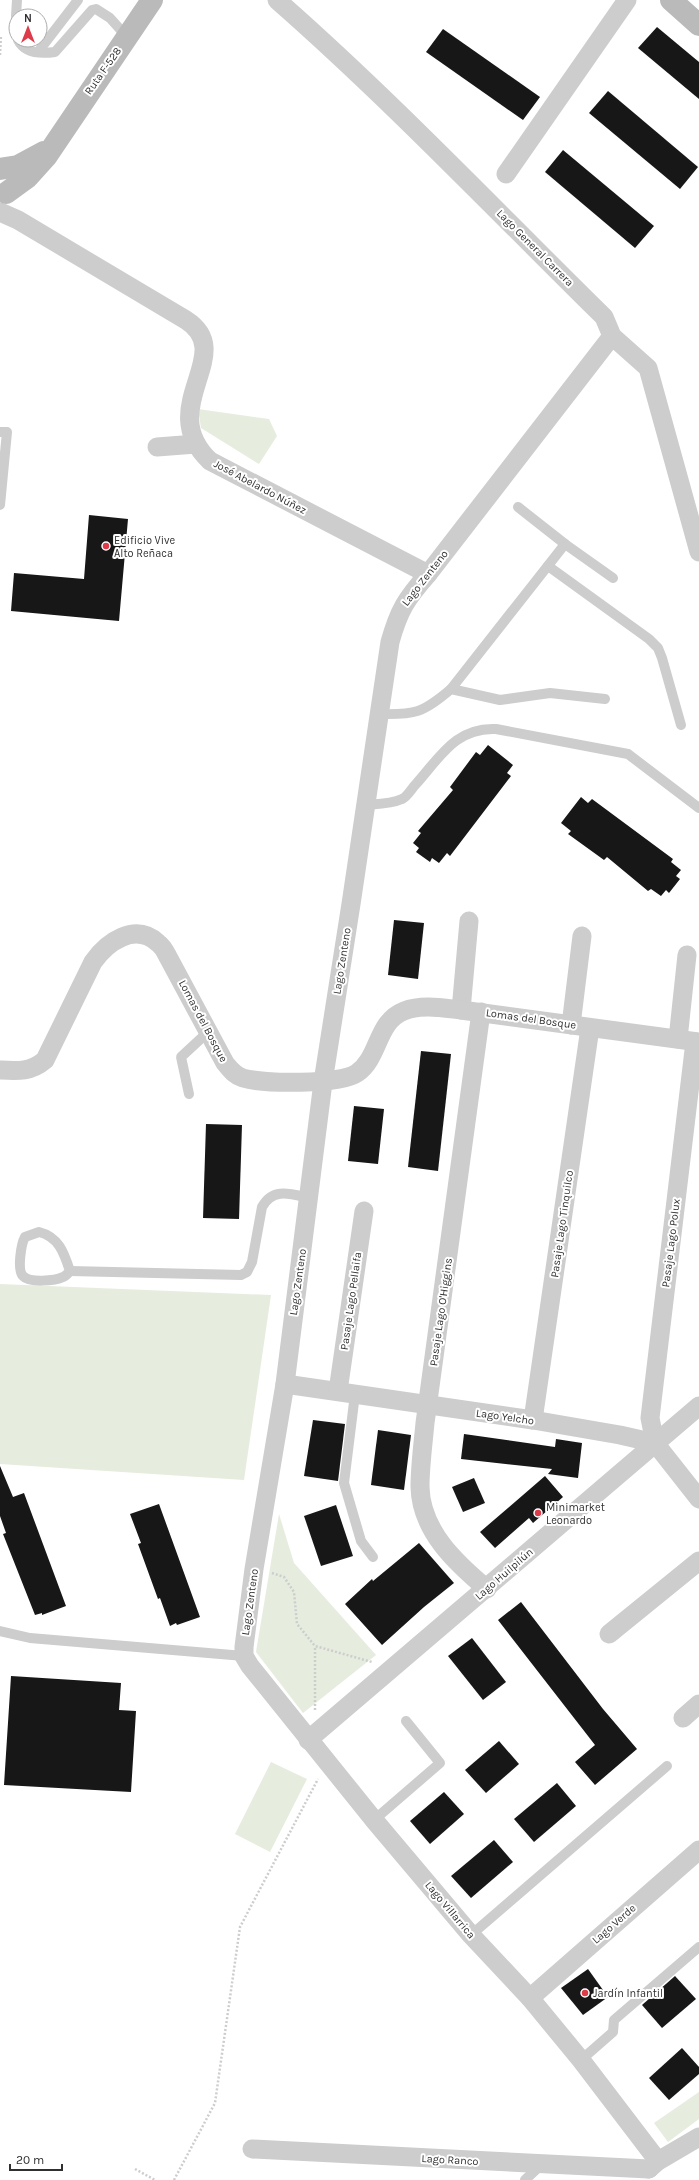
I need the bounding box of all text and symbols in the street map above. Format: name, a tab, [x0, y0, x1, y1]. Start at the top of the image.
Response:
north arrow	[8, 8, 48, 48]
text: N	[24, 12, 32, 25]
street label: Ruta F-528	[82, 44, 124, 97]
street label: Lago General Carrera	[494, 207, 576, 289]
street label: José Abelardo Núñez	[212, 457, 308, 517]
place label: Edificio Vive Alto Reñaca	[114, 534, 176, 560]
marker: Edificio Vive Alto Reñaca	[101, 541, 111, 551]
street label: Lago Zenteno	[399, 547, 451, 609]
street label: Lago Zenteno	[330, 927, 354, 995]
street label: Lomas del Bosque	[176, 978, 230, 1065]
street label: Lomas del Bosque	[485, 1006, 577, 1032]
street label: Pasaje Lago Tinquilco	[548, 1169, 576, 1279]
street label: Pasaje Lago Polux	[659, 1198, 683, 1288]
street label: Lago Zenteno	[287, 1248, 309, 1316]
street label: Pasaje Lago Pellaifa	[338, 1251, 364, 1351]
street label: Pasaje Lago O'Higgins	[427, 1257, 455, 1367]
street label: Lago Yelcho	[475, 1406, 535, 1428]
place label: Minimarket Leonardo	[546, 1501, 605, 1527]
marker: Minimarket Leonardo	[533, 1508, 543, 1518]
street label: Lago Huilpilún	[472, 1545, 536, 1603]
street label: Lago Zenteno	[239, 1568, 261, 1636]
street label: Lago Villarrica	[422, 1879, 478, 1941]
street label: Lago Verde	[589, 1901, 639, 1947]
place label: Jardín Infantil	[593, 1987, 663, 2000]
marker: Jardín Infantil	[580, 1988, 590, 1998]
scale bar	[10, 2146, 62, 2172]
street label: Lago Ranco	[421, 2152, 479, 2168]
text: 20 m	[16, 2153, 44, 2167]

